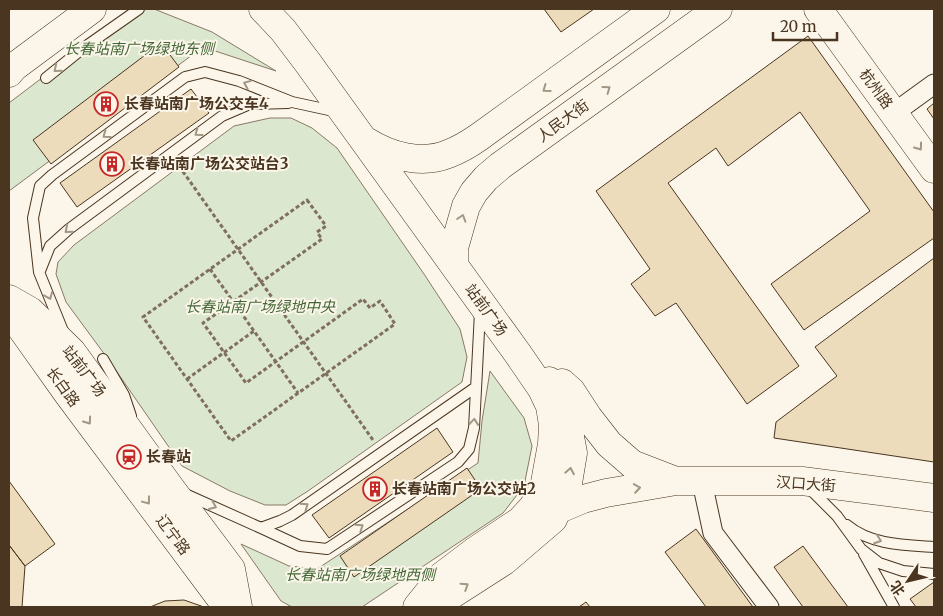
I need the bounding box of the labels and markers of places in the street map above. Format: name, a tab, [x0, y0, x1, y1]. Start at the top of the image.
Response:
building icon: 长春站南广场公交车4	[93, 91, 119, 117]
place label: 长春站南广场公交车4	[124, 94, 269, 113]
building icon: 长春站南广场公交站台3	[99, 151, 125, 177]
place label: 长春站南广场公交站台3	[130, 154, 289, 173]
station icon: 长春站	[116, 444, 142, 470]
place label: 长春站	[146, 447, 191, 466]
building icon: 长春站南广场公交站2	[362, 476, 388, 502]
place label: 长春站南广场公交站2	[392, 479, 536, 498]

